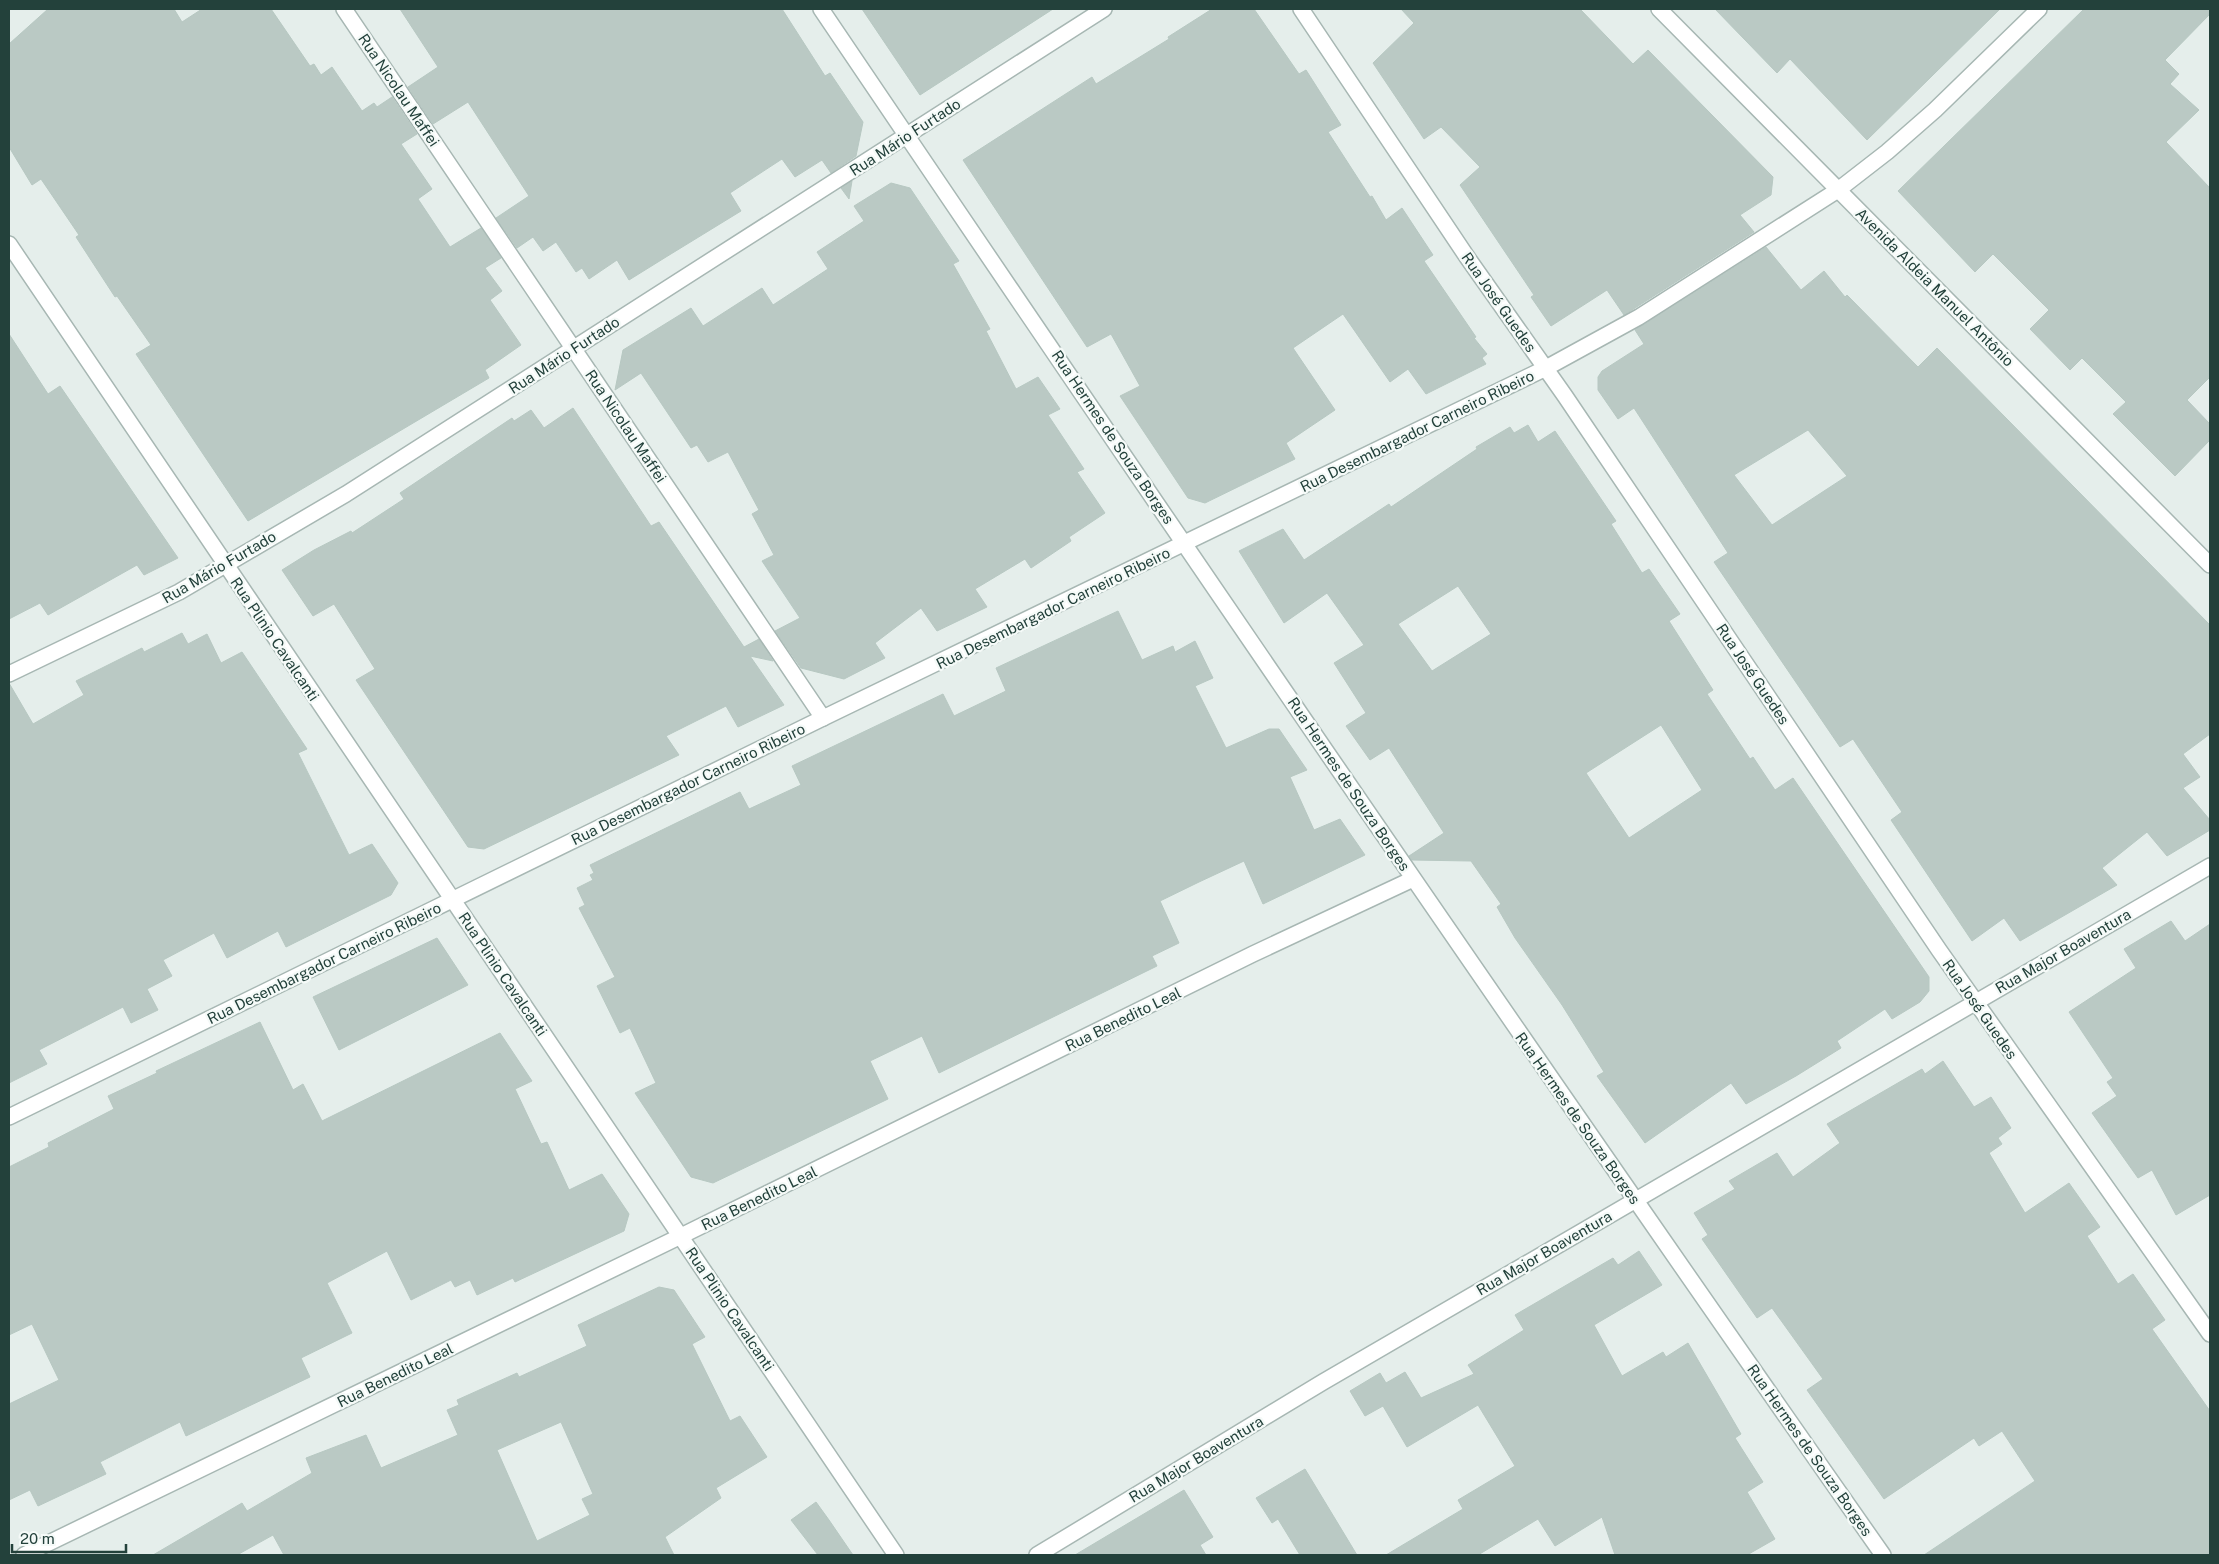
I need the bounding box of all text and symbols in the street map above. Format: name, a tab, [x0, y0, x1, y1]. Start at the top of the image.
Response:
street label: Rua Nicolau Maffei	[355, 30, 443, 150]
street label: Rua Mário Furtado	[846, 95, 964, 179]
street label: Avenida Aldeia Manuel Antônio	[1852, 204, 2018, 370]
street label: Rua José Guedes	[1458, 249, 1540, 355]
street label: Rua Mário Furtado	[505, 313, 623, 397]
street label: Rua Hermes de Souza Borges	[1048, 347, 1178, 527]
street label: Rua Nicolau Maffei	[582, 366, 670, 486]
street label: Rua Desembargador Carneiro Ribeiro	[1297, 367, 1537, 495]
street label: Rua Mário Furtado	[159, 528, 279, 606]
street label: Rua Desembargador Carneiro Ribeiro	[933, 544, 1173, 672]
street label: Rua Plinio Cavalcanti	[227, 574, 323, 704]
street label: Rua José Guedes	[1713, 620, 1793, 728]
street label: Rua Hermes de Souza Borges	[1284, 694, 1414, 874]
street label: Rua Desembargador Carneiro Ribeiro	[568, 720, 808, 848]
street label: Rua Desembargador Carneiro Ribeiro	[204, 899, 444, 1027]
street label: Rua Major Boaventura	[1992, 905, 2134, 997]
street label: Rua Plinio Cavalcanti	[455, 909, 551, 1039]
street label: Rua José Guedes	[1939, 956, 2021, 1062]
street label: Rua Benedito Leal	[1062, 984, 1184, 1054]
street label: Rua Hermes de Souza Borges	[1512, 1029, 1644, 1207]
street label: Rua Benedito Leal	[698, 1163, 820, 1233]
street label: Rua Major Boaventura	[1473, 1207, 1615, 1299]
street label: Rua Plinio Cavalcanti	[682, 1244, 778, 1374]
street label: Rua Benedito Leal	[334, 1340, 456, 1410]
street label: Rua Hermes de Souza Borges	[1744, 1361, 1876, 1539]
street label: Rua Major Boaventura	[1126, 1412, 1266, 1506]
scale bar	[12, 1522, 126, 1554]
text: 20 m	[20, 1530, 55, 1547]

